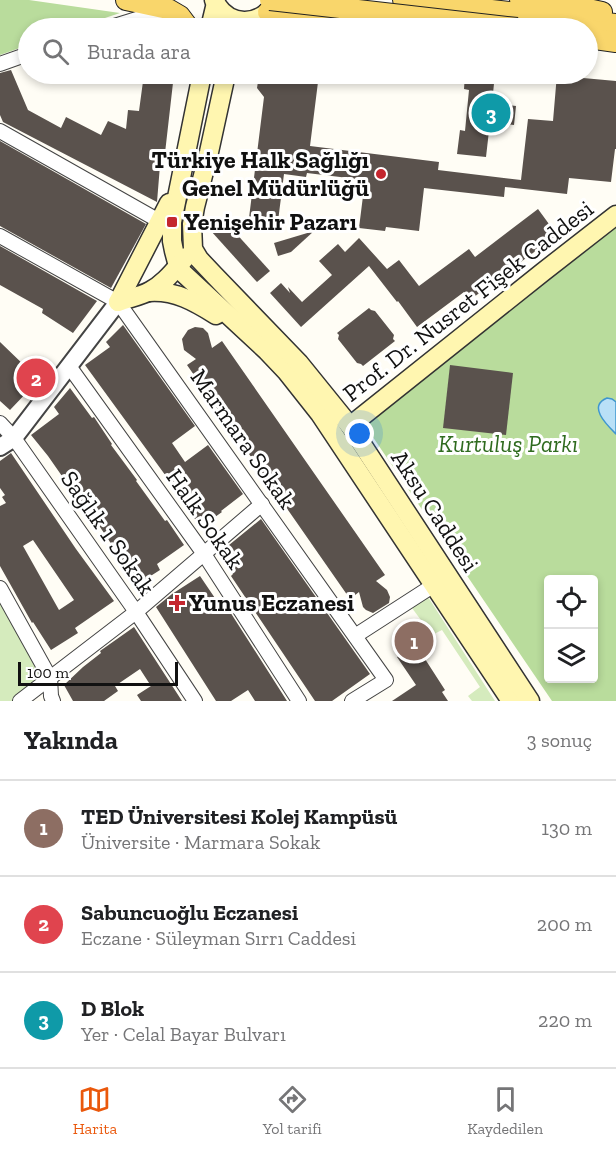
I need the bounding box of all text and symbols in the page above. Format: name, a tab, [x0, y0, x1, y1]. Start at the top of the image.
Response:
search box	[18, 18, 598, 84]
icon: search	[39, 35, 72, 68]
text: Burada ara	[87, 38, 191, 65]
pin: 3	[472, 90, 510, 136]
place label: Türkiye Halk Sağlığı Genel Müdürlüğü	[151, 145, 369, 202]
marker: Türkiye Halk Sağlığı Genel Müdürlüğü	[374, 167, 388, 181]
street label: Prof. Dr. Nusret Fişek Caddesi	[337, 194, 599, 407]
place label: Yenişehir Pazarı	[184, 207, 357, 236]
marker: Yenişehir Pazarı	[165, 215, 179, 229]
pin: 2	[16, 356, 56, 400]
street label: Marmara Sokak	[185, 363, 303, 514]
your location	[345, 419, 374, 448]
park label: Kurtuluş Parkı	[438, 429, 578, 458]
street label: Aksu Caddesi	[385, 444, 486, 577]
street label: Halk Sokak	[160, 463, 251, 575]
street label: Sağlık 1 Sokak	[55, 465, 162, 601]
map controls	[544, 575, 598, 683]
button: locate	[544, 575, 598, 629]
place label: Yunus Eczanesi	[189, 588, 354, 617]
marker: Yunus Eczanesi	[170, 596, 184, 610]
pin: 1	[394, 618, 434, 664]
button: layers	[544, 629, 598, 683]
scale bar	[18, 659, 178, 686]
text: 100 m	[27, 663, 69, 682]
text: Yakında	[24, 724, 118, 756]
text: 3 sonuç	[527, 728, 592, 752]
text: TED Üniversitesi Kolej Kampüsü	[81, 803, 397, 830]
text: 1	[39, 816, 48, 840]
text: 130 m	[541, 816, 592, 840]
text: Üniversite · Marmara Sokak	[81, 830, 320, 854]
text: Sabuncuoğlu Eczanesi	[81, 899, 298, 926]
text: 2	[38, 912, 49, 936]
text: 200 m	[537, 912, 592, 936]
text: Eczane · Süleyman Sırrı Caddesi	[81, 926, 356, 950]
text: D Blok	[81, 995, 144, 1022]
text: 3	[38, 1008, 49, 1032]
text: 220 m	[538, 1008, 592, 1032]
text: Yer · Celal Bayar Bulvarı	[81, 1022, 286, 1046]
tab: Harita	[73, 1083, 117, 1138]
tab: Yol tarifi	[263, 1083, 322, 1138]
tab: Kaydedilen	[467, 1083, 543, 1138]

